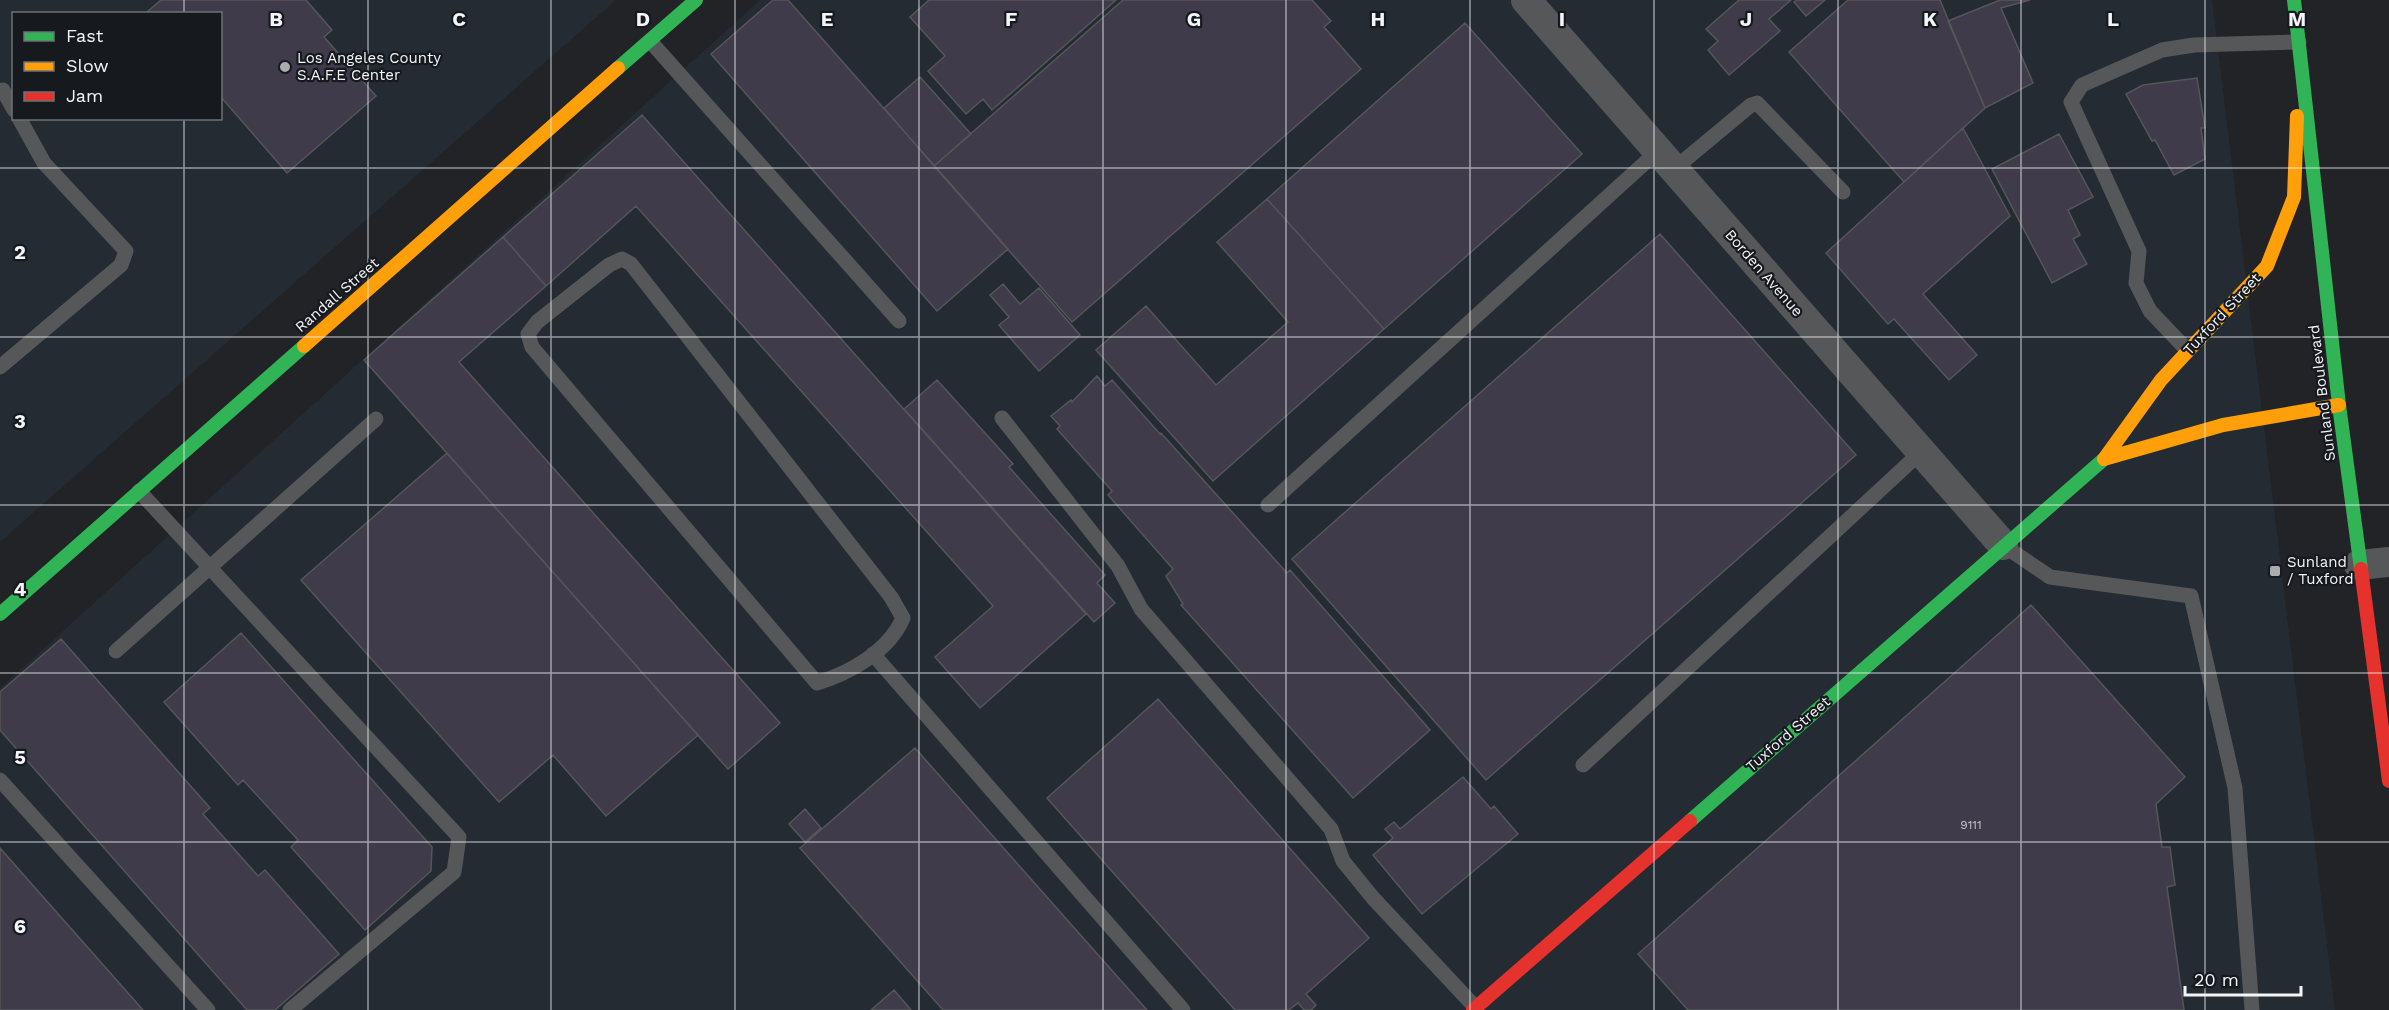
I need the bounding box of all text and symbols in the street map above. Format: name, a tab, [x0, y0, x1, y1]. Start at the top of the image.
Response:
text: B	[269, 7, 283, 31]
text: C	[452, 7, 466, 31]
text: D	[636, 7, 650, 31]
text: E	[821, 7, 833, 31]
text: F	[1005, 7, 1017, 31]
text: G	[1187, 7, 1201, 31]
text: H	[1371, 7, 1385, 31]
text: I	[1559, 7, 1565, 31]
text: J	[1740, 7, 1752, 31]
text: K	[1923, 7, 1937, 31]
text: L	[2107, 7, 2119, 31]
text: M	[2288, 7, 2306, 31]
legend	[12, 12, 222, 120]
text: Fast	[66, 25, 104, 46]
place label: Los Angeles County S.A.F.E Center	[297, 49, 441, 84]
text: Slow	[66, 55, 109, 76]
marker: Los Angeles County S.A.F.E Center	[278, 60, 292, 74]
text: Jam	[66, 85, 103, 106]
street label: Borden Avenue	[1721, 226, 1807, 320]
text: 2	[14, 240, 26, 264]
street label: Randall Street	[292, 253, 383, 336]
street label: Tuxford Street	[2179, 269, 2265, 359]
street label: Sunland Boulevard	[2305, 324, 2339, 462]
text: 3	[14, 409, 26, 433]
place label: Sunland / Tuxford	[2287, 553, 2354, 588]
marker: Sunland / Tuxford	[2268, 564, 2282, 578]
text: 4	[14, 577, 27, 601]
street label: Tuxford Street	[1742, 692, 1834, 775]
text: 5	[14, 745, 26, 769]
house number: 9111	[1960, 818, 1982, 832]
text: 6	[14, 914, 26, 938]
scale bar	[2185, 959, 2300, 997]
text: 20 m	[2194, 969, 2239, 990]

